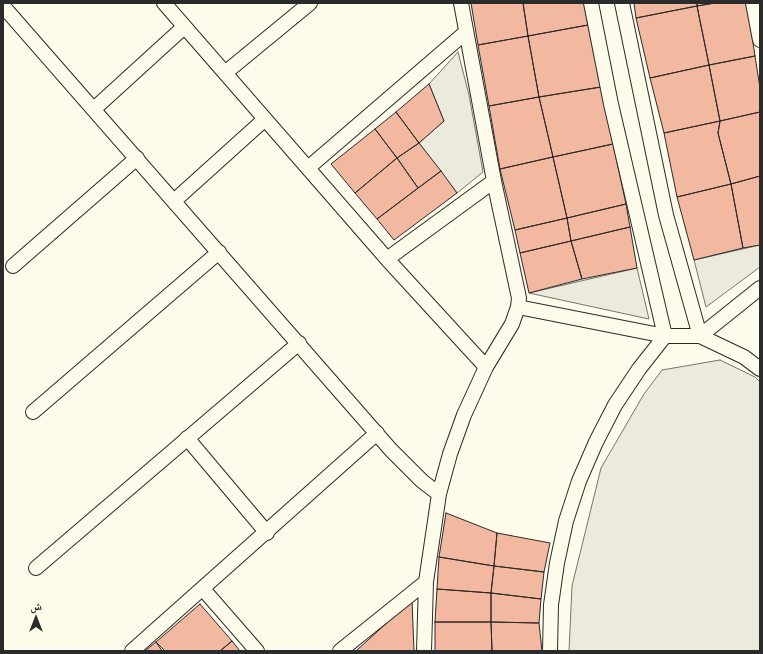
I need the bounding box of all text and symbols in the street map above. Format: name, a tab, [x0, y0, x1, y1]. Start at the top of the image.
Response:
north arrow	[16, 598, 56, 638]
text: ش	[30, 598, 42, 613]

